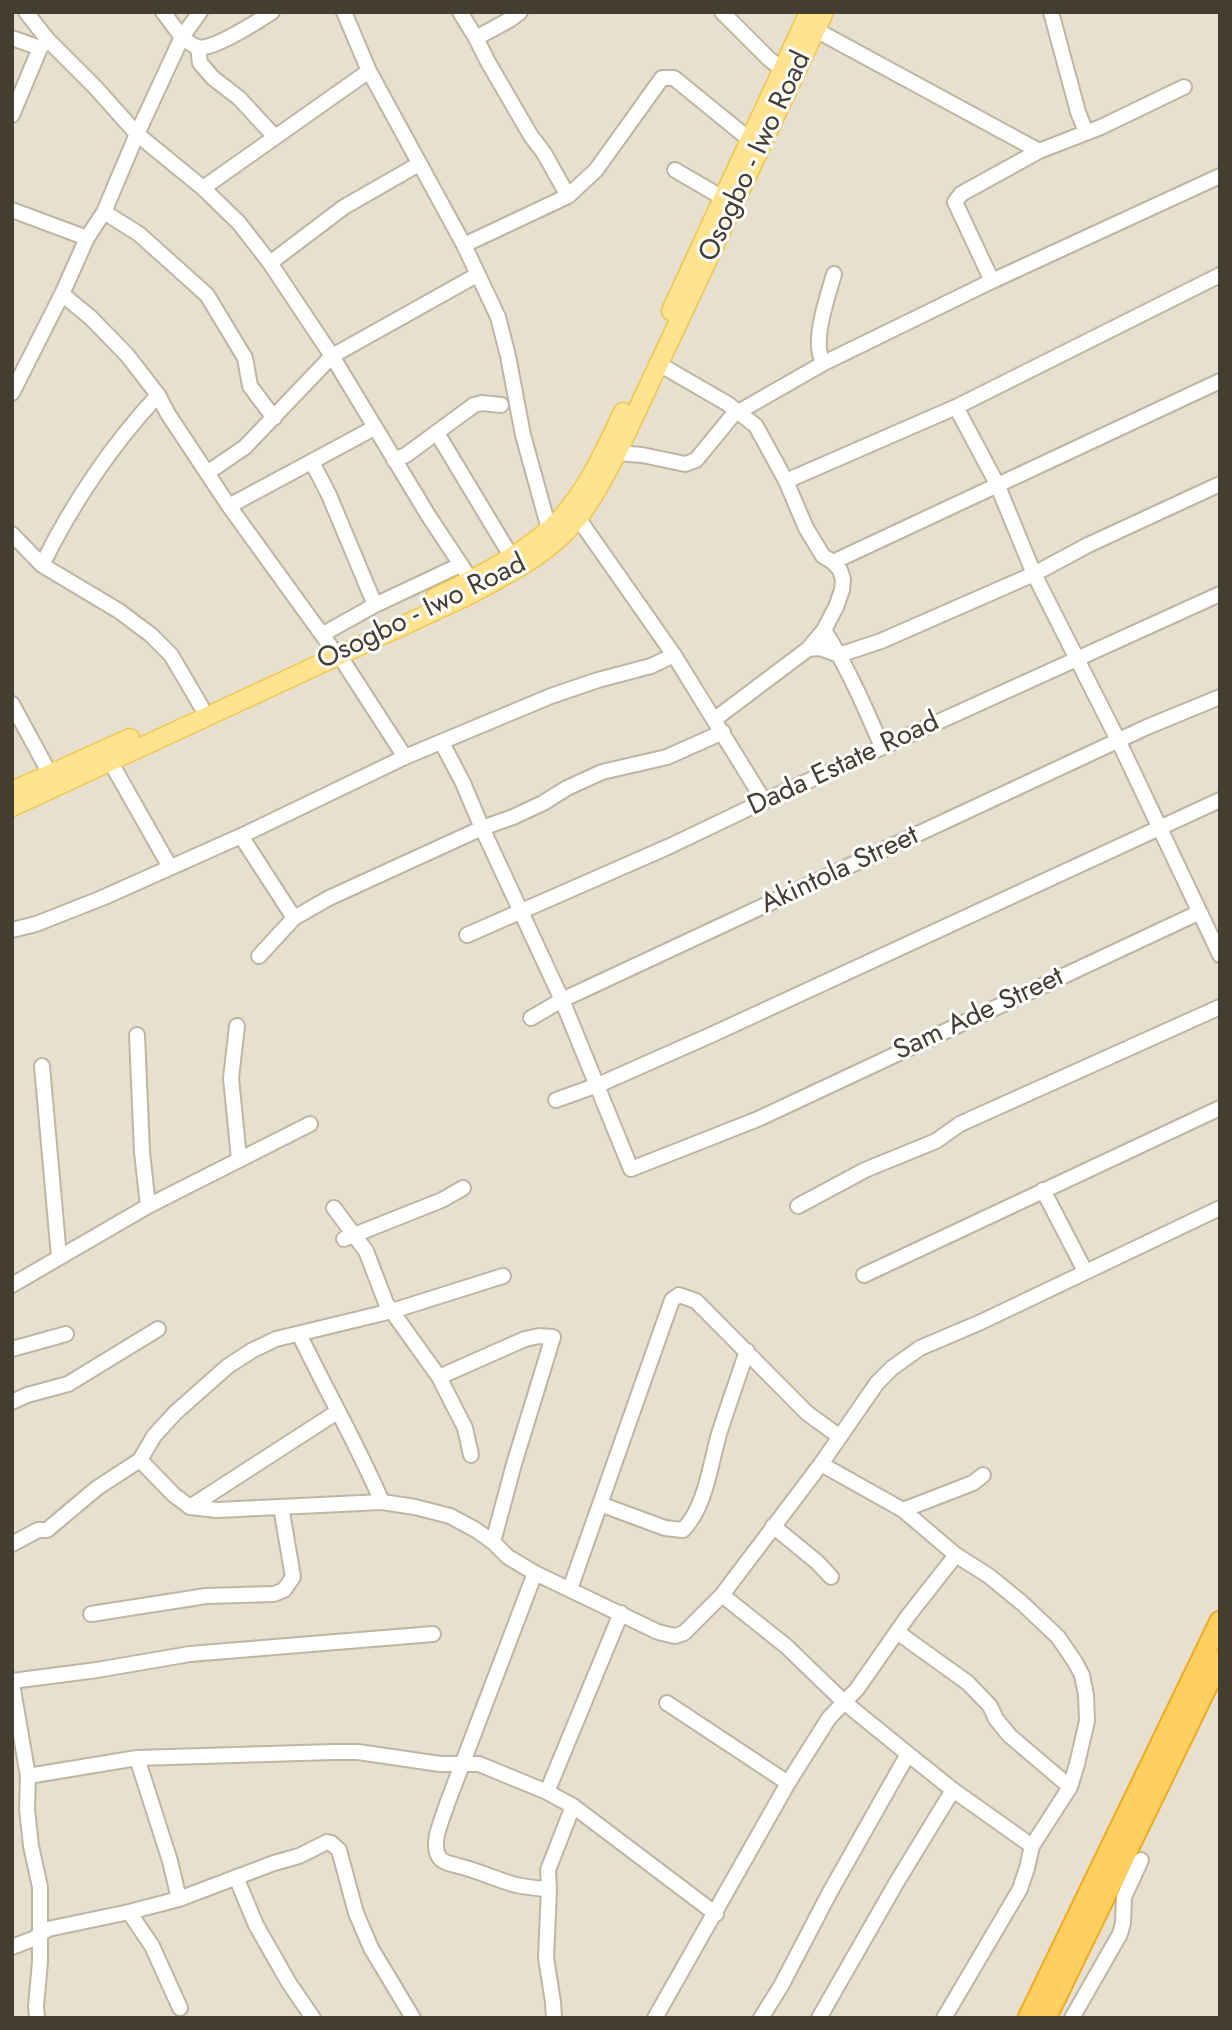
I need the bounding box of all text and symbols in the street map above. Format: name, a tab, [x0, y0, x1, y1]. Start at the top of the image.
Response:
street label: Osogbo - Iwo Road	[693, 47, 819, 267]
street label: Osogbo - Iwo Road	[312, 548, 532, 678]
street label: Dada Estate Road	[743, 706, 945, 824]
street label: Akintola Street	[756, 820, 924, 922]
street label: Sam Ade Street	[889, 961, 1069, 1069]

